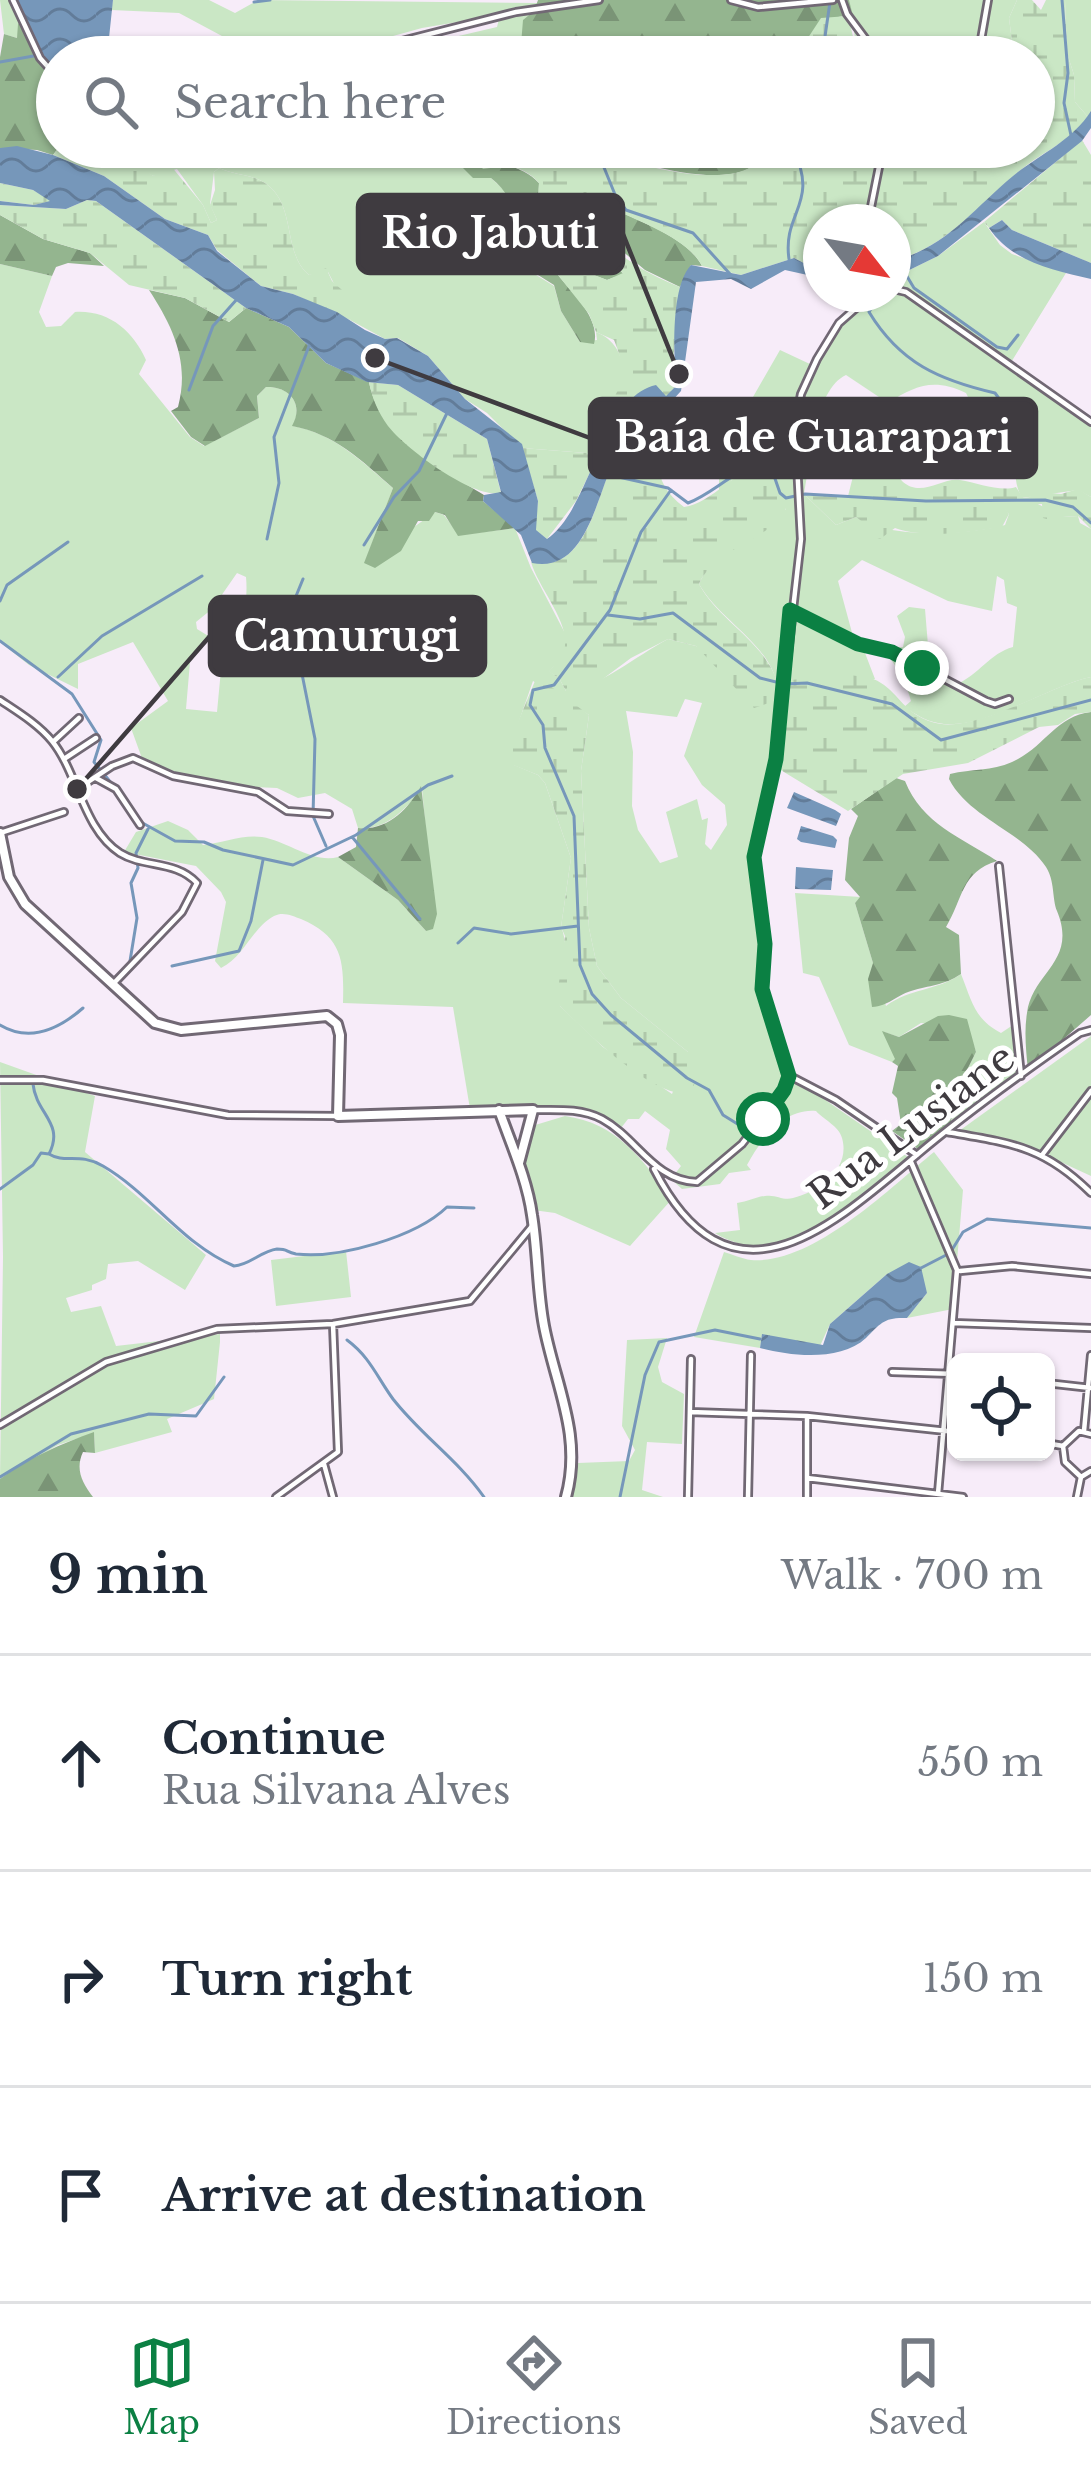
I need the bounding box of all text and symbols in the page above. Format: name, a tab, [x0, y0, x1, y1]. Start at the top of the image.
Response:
search box	[36, 36, 1055, 168]
icon: search	[78, 69, 144, 135]
text: Search here	[174, 74, 446, 130]
callout: Rio Jabuti	[358, 195, 623, 273]
north arrow	[803, 204, 911, 312]
text: Rio Jabuti	[381, 207, 599, 259]
callout: Baía de Guarapari	[590, 399, 1036, 477]
text: Baía de Guarapari	[614, 411, 1012, 463]
callout: Camurugi	[210, 597, 485, 675]
text: Camurugi	[234, 610, 460, 662]
route end	[895, 641, 949, 695]
street label: Rua Lusiane	[799, 1033, 1024, 1220]
route start	[736, 1092, 790, 1146]
map controls	[947, 1353, 1055, 1461]
button: locate	[947, 1353, 1055, 1461]
text: 9 min	[48, 1544, 208, 1607]
text: Walk · 700 m	[781, 1551, 1043, 1600]
text: Continue	[162, 1710, 386, 1766]
icon: ahead	[48, 1730, 114, 1796]
text: 550 m	[918, 1738, 1043, 1787]
text: Rua Silvana Alves	[162, 1766, 510, 1815]
icon: right	[48, 1946, 114, 2012]
text: Turn right	[162, 1951, 412, 2007]
text: 150 m	[923, 1954, 1043, 2003]
icon: arrive	[48, 2162, 114, 2228]
text: Arrive at destination	[162, 2167, 646, 2223]
tab: Map	[123, 2330, 200, 2443]
tab: Directions	[446, 2330, 622, 2443]
tab: Saved	[868, 2330, 968, 2443]

